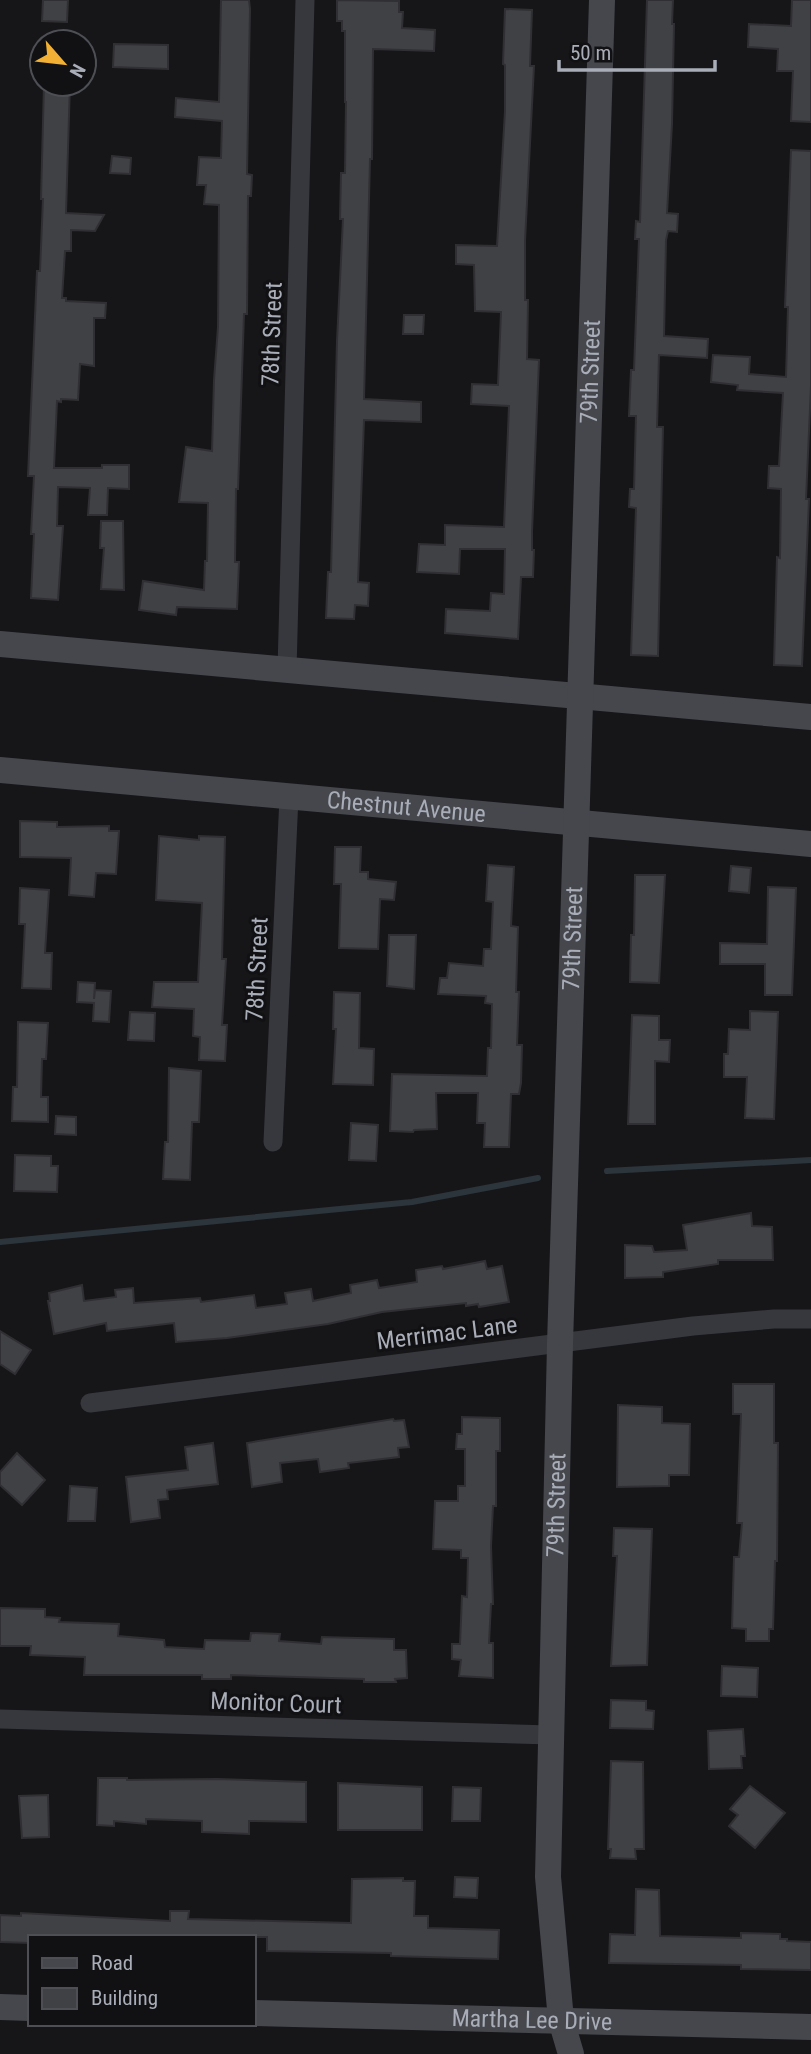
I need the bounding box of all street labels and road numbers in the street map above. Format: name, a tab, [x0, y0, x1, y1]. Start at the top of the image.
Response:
street label: 78th Street	[256, 281, 288, 387]
street label: 79th Street	[575, 319, 606, 424]
street label: Chestnut Avenue	[326, 786, 487, 828]
street label: 79th Street	[557, 886, 588, 991]
street label: 78th Street	[240, 916, 274, 1022]
street label: Merrimac Lane	[375, 1310, 519, 1356]
street label: 79th Street	[541, 1453, 572, 1558]
street label: Monitor Court	[210, 1687, 342, 1719]
street label: Martha Lee Drive	[451, 2004, 613, 2036]

